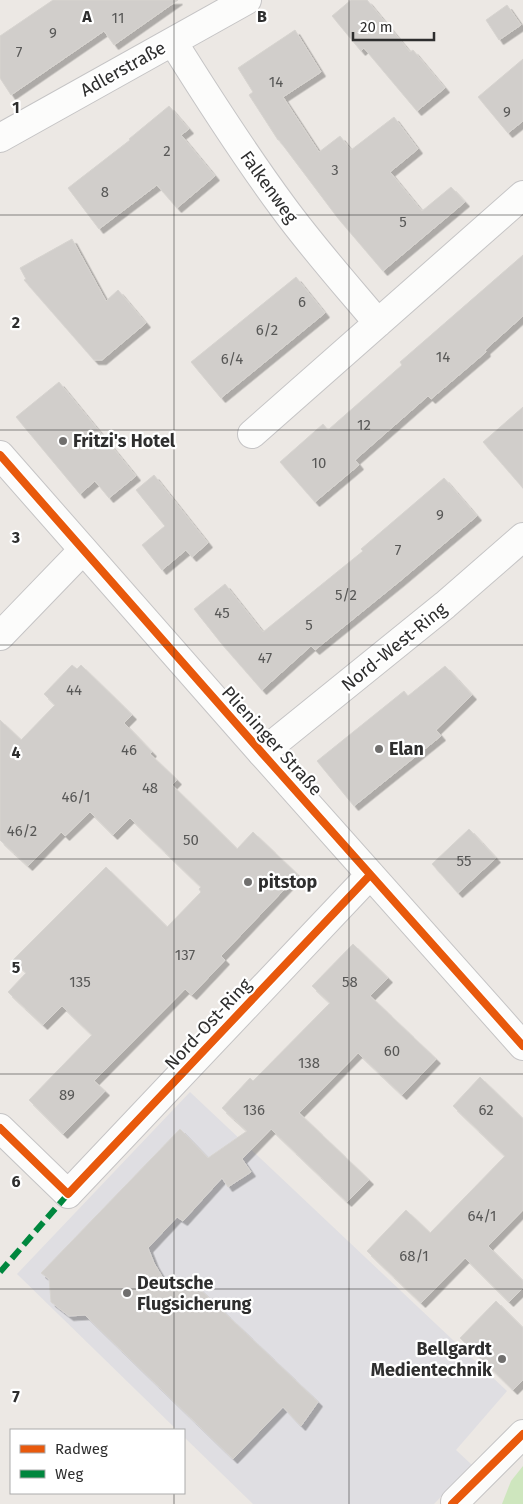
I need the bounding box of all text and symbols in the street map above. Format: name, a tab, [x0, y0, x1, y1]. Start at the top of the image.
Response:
text: A	[81, 7, 92, 26]
text: B	[257, 7, 267, 26]
house number: 11	[112, 9, 124, 27]
scale bar	[353, 10, 434, 42]
text: 20 m	[360, 18, 393, 36]
house number: 9	[49, 24, 57, 42]
street label: Adlerstraße	[76, 37, 170, 101]
house number: 7	[16, 43, 23, 61]
house number: 14	[269, 73, 283, 91]
text: 1	[12, 98, 20, 117]
house number: 9	[503, 103, 511, 121]
house number: 2	[163, 142, 171, 160]
street label: Falkenweg	[235, 146, 303, 228]
house number: 3	[331, 161, 339, 179]
house number: 8	[101, 183, 109, 201]
house number: 5	[399, 213, 407, 231]
house number: 6	[298, 293, 306, 311]
text: 2	[12, 313, 20, 332]
house number: 6/2	[256, 321, 278, 339]
house number: 14	[436, 348, 450, 366]
house number: 6/4	[221, 350, 243, 368]
house number: 12	[357, 416, 371, 434]
place label: Fritzi's Hotel	[73, 430, 176, 452]
marker: Fritzi's Hotel	[57, 435, 69, 447]
house number: 10	[312, 454, 326, 472]
house number: 9	[436, 506, 444, 524]
text: 3	[11, 528, 20, 547]
house number: 7	[395, 541, 402, 559]
house number: 5/2	[335, 586, 357, 604]
street label: Nord-West-Ring	[337, 597, 452, 696]
house number: 45	[214, 604, 230, 622]
house number: 5	[305, 616, 313, 634]
house number: 47	[258, 649, 272, 667]
house number: 44	[66, 681, 82, 699]
street label: Plieninger Straße	[217, 682, 327, 800]
place label: Elan	[389, 738, 424, 760]
house number: 46	[121, 741, 137, 759]
text: 4	[11, 743, 21, 762]
marker: Elan	[373, 743, 385, 755]
house number: 48	[142, 779, 158, 797]
house number: 46/1	[61, 788, 91, 806]
house number: 46/2	[7, 822, 37, 840]
house number: 50	[183, 831, 199, 849]
house number: 55	[457, 852, 471, 870]
place label: pitstop	[258, 871, 318, 893]
marker: pitstop	[242, 876, 254, 888]
house number: 137	[175, 946, 196, 964]
text: 5	[12, 958, 21, 977]
house number: 135	[69, 973, 91, 991]
street label: Nord-Ost-Ring	[160, 973, 256, 1074]
house number: 58	[342, 973, 358, 991]
house number: 60	[384, 1042, 400, 1060]
house number: 138	[298, 1054, 320, 1072]
house number: 89	[59, 1086, 75, 1104]
house number: 136	[243, 1101, 265, 1119]
house number: 62	[478, 1101, 494, 1119]
text: 6	[11, 1172, 21, 1191]
house number: 64/1	[467, 1207, 497, 1225]
house number: 68/1	[399, 1247, 429, 1265]
place label: Deutsche Flugsicherung	[137, 1272, 252, 1315]
marker: Deutsche Flugsicherung	[121, 1287, 133, 1299]
place label: Bellgardt Medientechnik	[371, 1338, 493, 1381]
marker: Bellgardt Medientechnik	[496, 1353, 508, 1365]
text: 7	[12, 1387, 20, 1406]
legend	[10, 1429, 185, 1494]
text: Radweg	[55, 1440, 108, 1458]
text: Weg	[55, 1465, 83, 1483]

